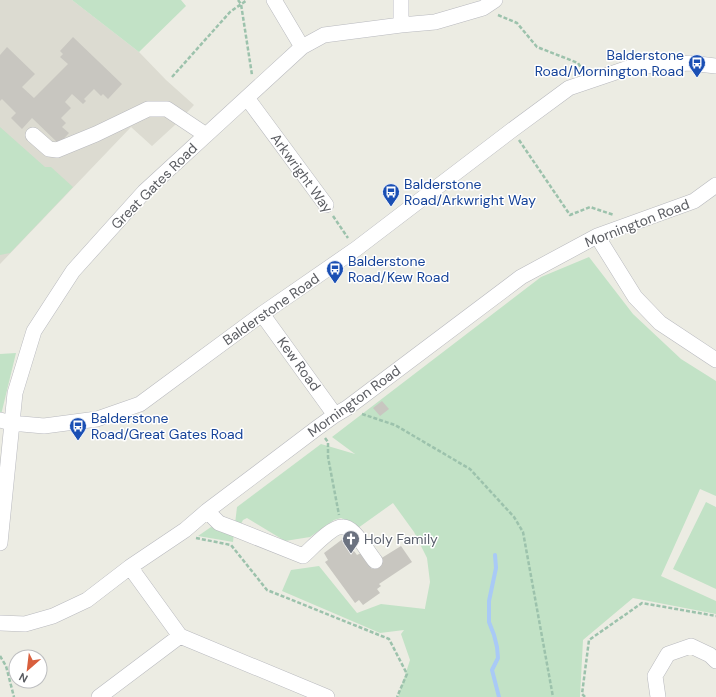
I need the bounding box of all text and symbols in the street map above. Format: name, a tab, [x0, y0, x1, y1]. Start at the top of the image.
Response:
place label: Balderstone Road/Mornington Road	[535, 46, 684, 80]
bus stop icon: Balderstone Road/Mornington Road	[687, 53, 707, 78]
street label: Arkwright Way	[267, 130, 337, 216]
street label: Great Gates Road	[107, 139, 201, 233]
place label: Balderstone Road/Arkwright Way	[404, 175, 536, 209]
bus stop icon: Balderstone Road/Arkwright Way	[381, 182, 401, 207]
street label: Mornington Road	[582, 195, 692, 251]
place label: Balderstone Road/Kew Road	[348, 252, 449, 286]
bus stop icon: Balderstone Road/Kew Road	[325, 259, 345, 284]
street label: Balderstone Road	[219, 269, 323, 349]
street label: Kew Road	[273, 333, 325, 395]
street label: Mornington Road	[304, 361, 404, 441]
place label: Balderstone Road/Great Gates Road	[91, 409, 243, 443]
bus stop icon: Balderstone Road/Great Gates Road	[68, 416, 88, 441]
church icon: Holy Family	[341, 529, 361, 554]
place label: Holy Family	[364, 530, 438, 548]
north arrow	[8, 649, 48, 689]
text: N	[16, 670, 30, 686]

